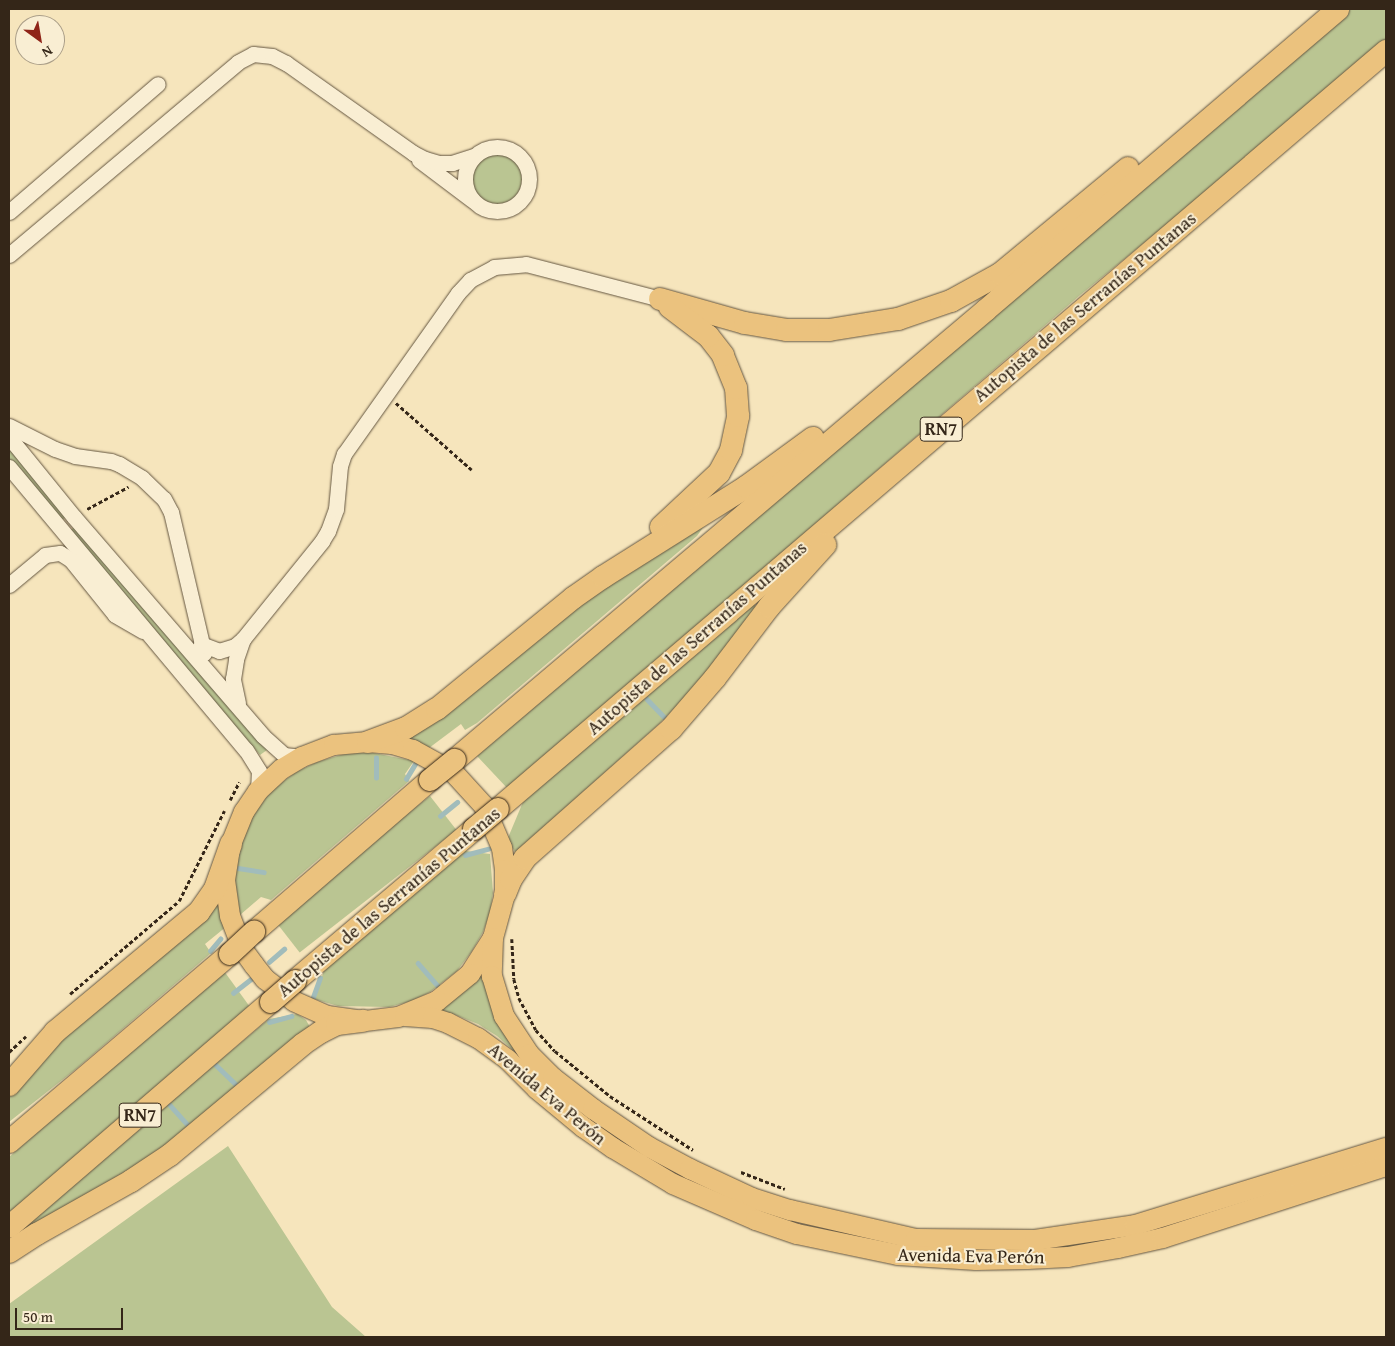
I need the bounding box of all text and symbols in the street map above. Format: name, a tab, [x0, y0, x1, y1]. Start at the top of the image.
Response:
north arrow	[15, 15, 65, 65]
text: N	[38, 41, 57, 63]
street label: Autopista de las Serranías Puntanas	[969, 207, 1201, 407]
road number: RN7	[918, 414, 964, 444]
street label: Autopista de las Serranías Puntanas	[582, 536, 812, 740]
street label: Autopista de las Serranías Puntanas	[273, 802, 505, 1002]
street label: Avenida Eva Perón	[483, 1038, 611, 1150]
road number: RN7	[118, 1100, 162, 1130]
street label: Avenida Eva Perón	[897, 1243, 1045, 1269]
scale bar	[18, 1298, 125, 1330]
text: 50 m	[23, 1306, 53, 1327]

